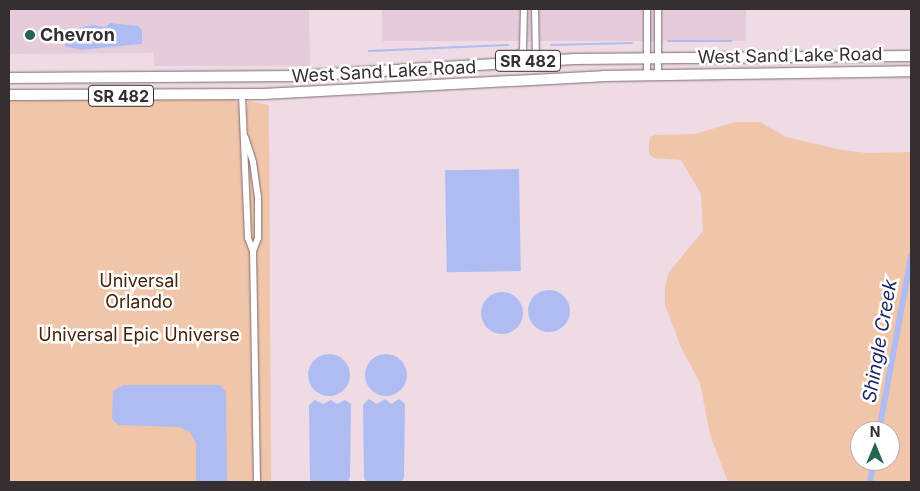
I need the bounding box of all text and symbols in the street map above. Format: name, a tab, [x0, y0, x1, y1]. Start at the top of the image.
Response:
place label: Chevron	[40, 24, 115, 46]
marker: Chevron	[24, 29, 36, 41]
street label: West Sand Lake Road	[697, 44, 883, 68]
road number: SR 482	[494, 48, 562, 74]
street label: West Sand Lake Road	[291, 56, 477, 88]
road number: SR 482	[87, 82, 155, 110]
park label: Universal Orlando	[99, 271, 179, 314]
water label: Shingle Creek	[858, 278, 902, 404]
park label: Universal Epic Universe	[38, 324, 240, 346]
north arrow	[850, 421, 900, 471]
text: N	[870, 423, 880, 440]

